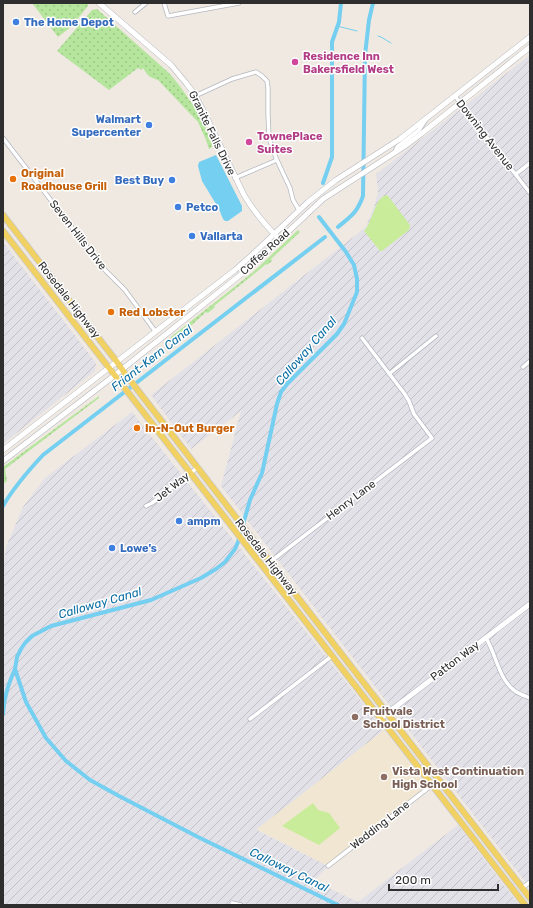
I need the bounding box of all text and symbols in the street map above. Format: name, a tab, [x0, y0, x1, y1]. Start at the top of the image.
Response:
place label: The Home Depot	[24, 16, 114, 29]
marker: The Home Depot	[11, 17, 21, 27]
place label: Residence Inn Bakersfield West	[303, 50, 394, 76]
marker: Residence Inn Bakersfield West	[290, 57, 300, 67]
street label: Granite Falls Drive	[186, 89, 238, 177]
street label: Downing Avenue	[453, 97, 517, 173]
place label: Walmart Supercenter	[72, 113, 141, 139]
marker: Walmart Supercenter	[144, 120, 154, 130]
place label: TownePlace Suites	[257, 130, 323, 156]
marker: TownePlace Suites	[244, 137, 254, 147]
place label: Original Roadhouse Grill	[21, 167, 107, 193]
marker: Original Roadhouse Grill	[8, 174, 18, 184]
place label: Best Buy	[115, 174, 164, 187]
marker: Best Buy	[167, 175, 177, 185]
street label: Seven Hills Drive	[47, 198, 109, 272]
place label: Petco	[186, 201, 219, 214]
marker: Petco	[173, 202, 183, 212]
street label: Coffee Road	[238, 226, 292, 278]
place label: Vallarta	[200, 230, 243, 243]
marker: Vallarta	[187, 231, 197, 241]
street label: Rosedale Highway	[35, 259, 103, 341]
place label: Red Lobster	[119, 306, 185, 319]
marker: Red Lobster	[106, 307, 116, 317]
water label: Calloway Canal	[273, 313, 340, 388]
water label: Friant-Kern Canal	[109, 321, 196, 394]
place label: In-N-Out Burger	[145, 422, 235, 435]
marker: In-N-Out Burger	[132, 423, 142, 433]
street label: Jet Way	[152, 469, 192, 505]
street label: Henry Lane	[324, 477, 378, 523]
place label: ampm	[187, 515, 221, 528]
marker: ampm	[174, 516, 184, 526]
street label: Rosedale Highway	[232, 516, 300, 598]
place label: Lowe's	[120, 542, 157, 555]
marker: Lowe's	[107, 543, 117, 553]
water label: Calloway Canal	[57, 584, 144, 622]
street label: Patton Way	[428, 638, 482, 684]
place label: Fruitvale School District	[363, 705, 445, 731]
marker: Fruitvale School District	[350, 712, 360, 722]
place label: Vista West Continuation High School	[392, 765, 524, 791]
marker: Vista West Continuation High School	[379, 772, 389, 782]
street label: Wedding Lane	[348, 798, 412, 852]
water label: Calloway Canal	[247, 845, 332, 896]
scale bar	[389, 866, 498, 892]
text: 200 m	[395, 873, 431, 887]

